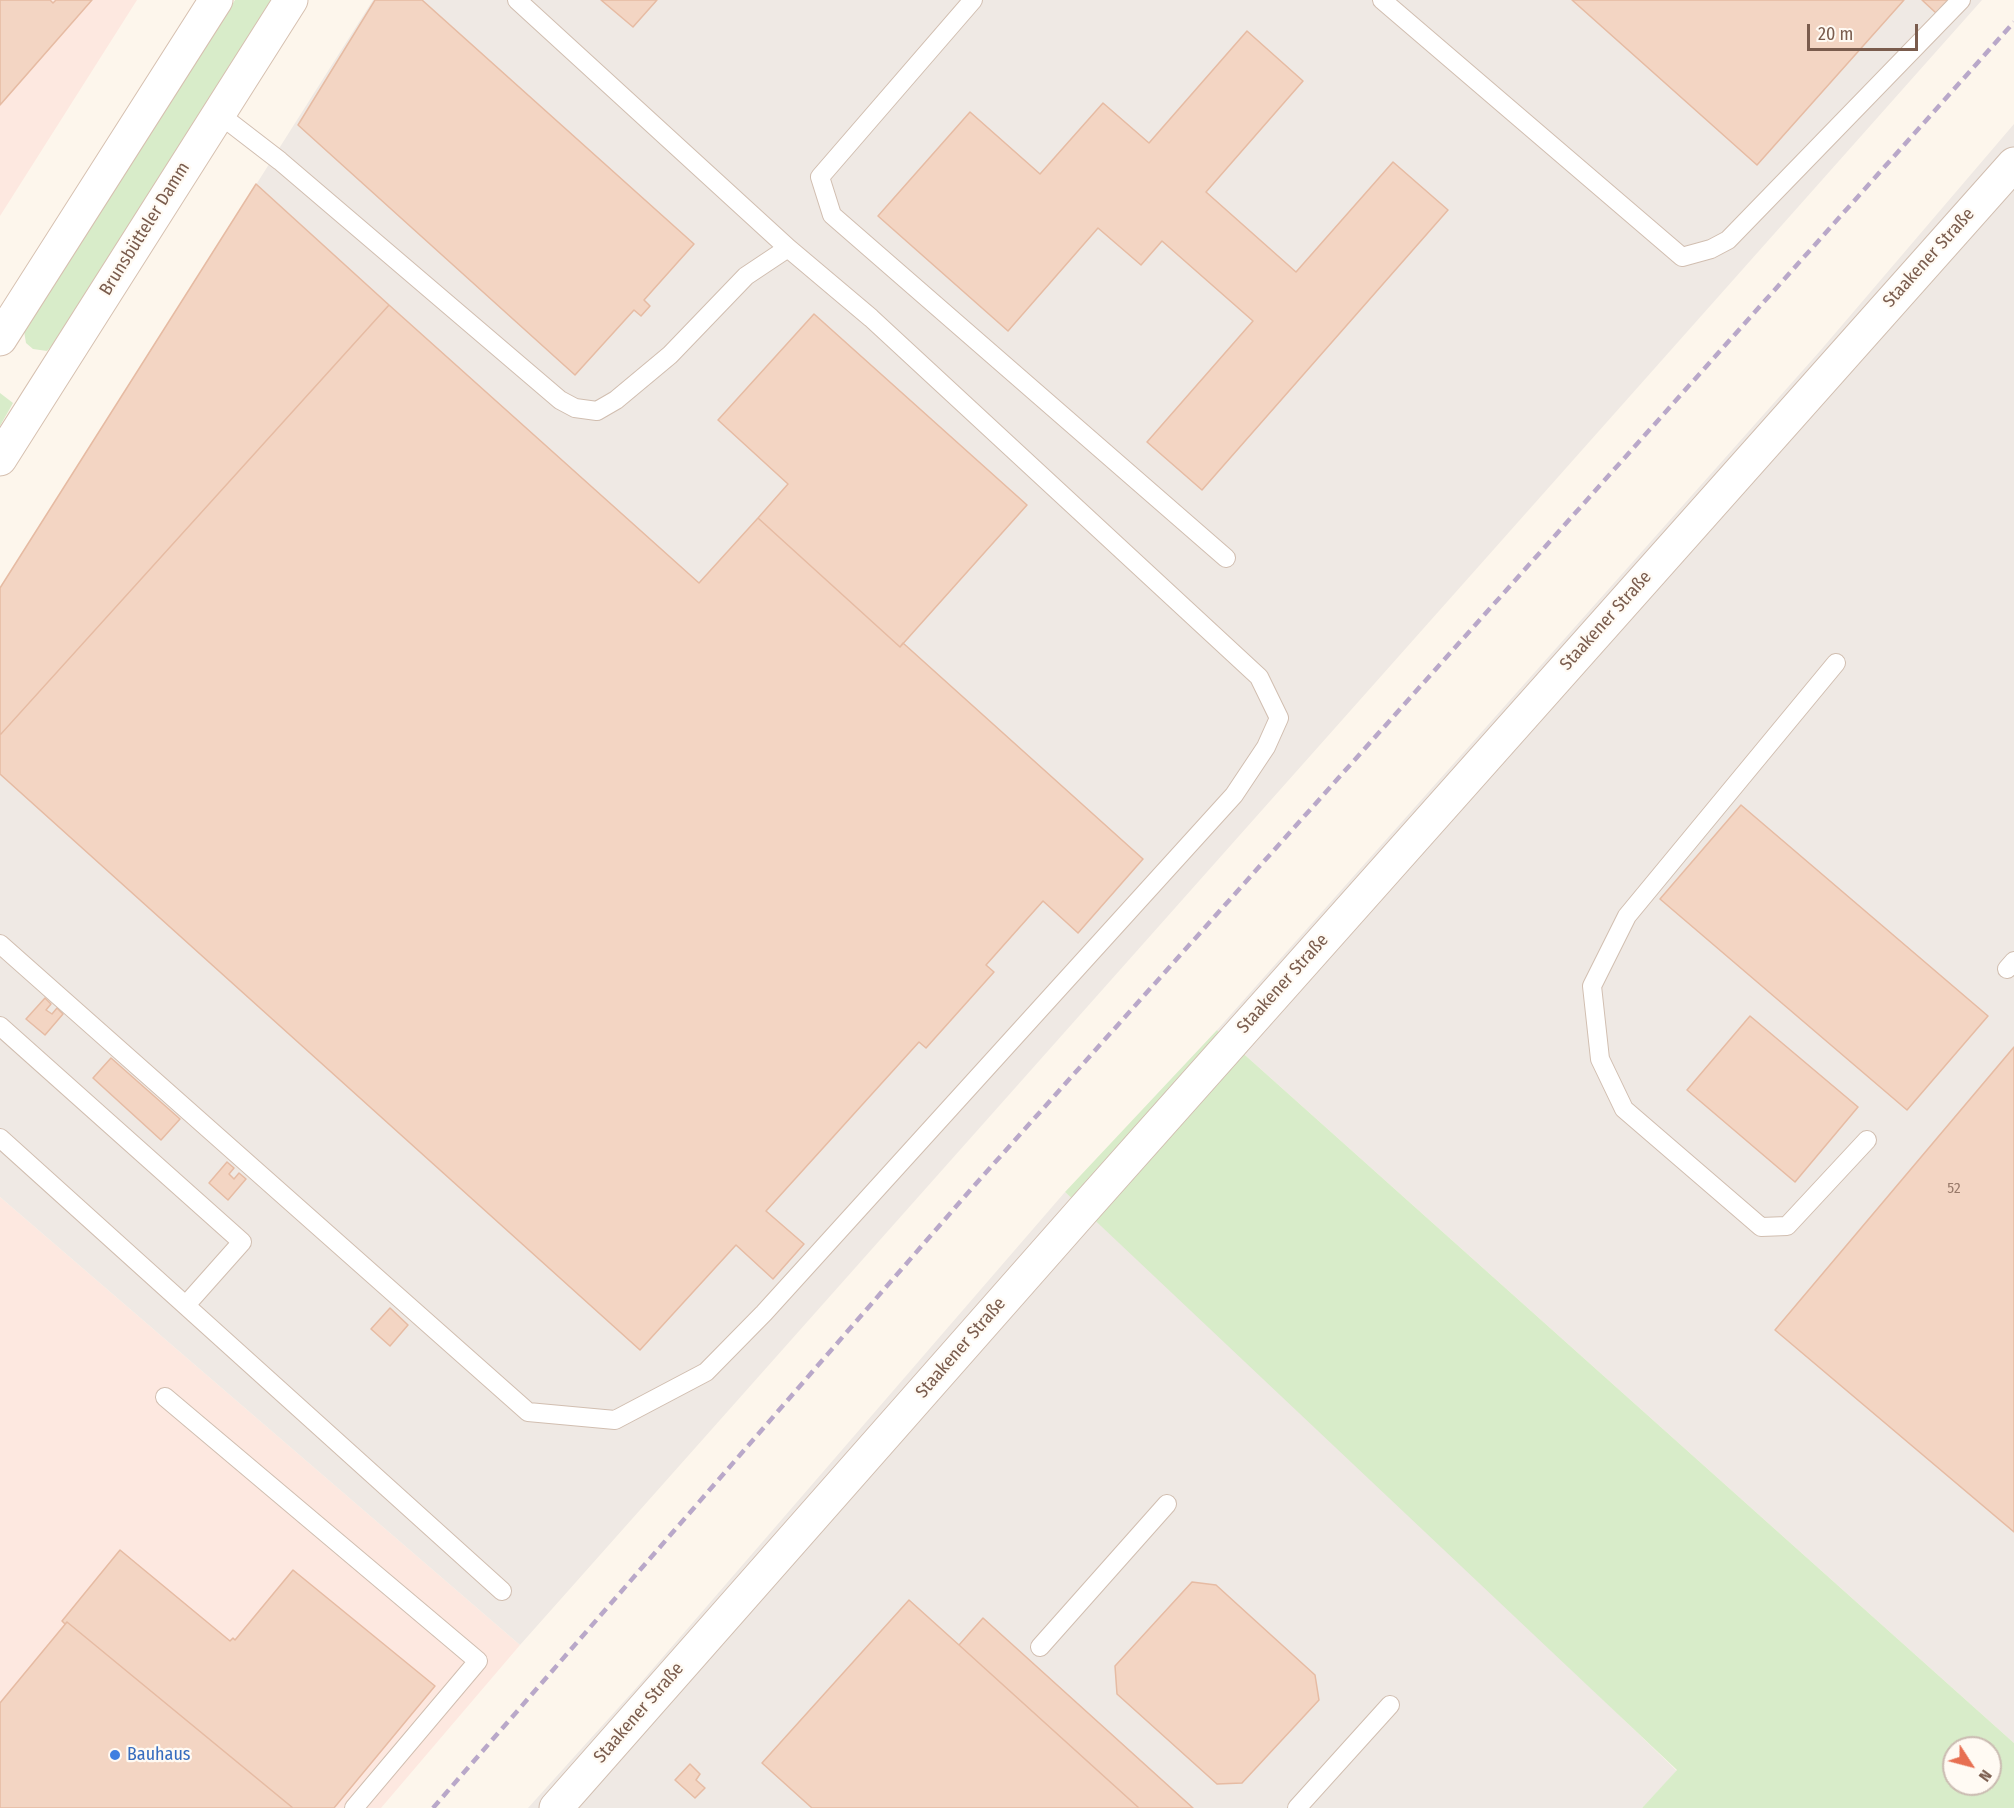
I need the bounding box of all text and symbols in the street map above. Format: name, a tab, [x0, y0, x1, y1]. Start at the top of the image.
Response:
scale bar	[1810, 12, 1921, 50]
text: 20 m	[1818, 23, 1853, 45]
street label: Brunsbütteler Damm	[95, 158, 195, 300]
street label: Staakener Straße	[1879, 204, 1979, 312]
street label: Staakener Straße	[1556, 567, 1656, 675]
street label: Staakener Straße	[1233, 930, 1333, 1038]
house number: 52	[1947, 1180, 1961, 1198]
street label: Staakener Straße	[911, 1293, 1011, 1403]
street label: Staakener Straße	[589, 1658, 689, 1768]
north arrow	[1942, 1736, 2002, 1796]
place label: Bauhaus	[127, 1744, 190, 1766]
marker: Bauhaus	[108, 1748, 122, 1762]
text: N	[1975, 1766, 1996, 1785]

